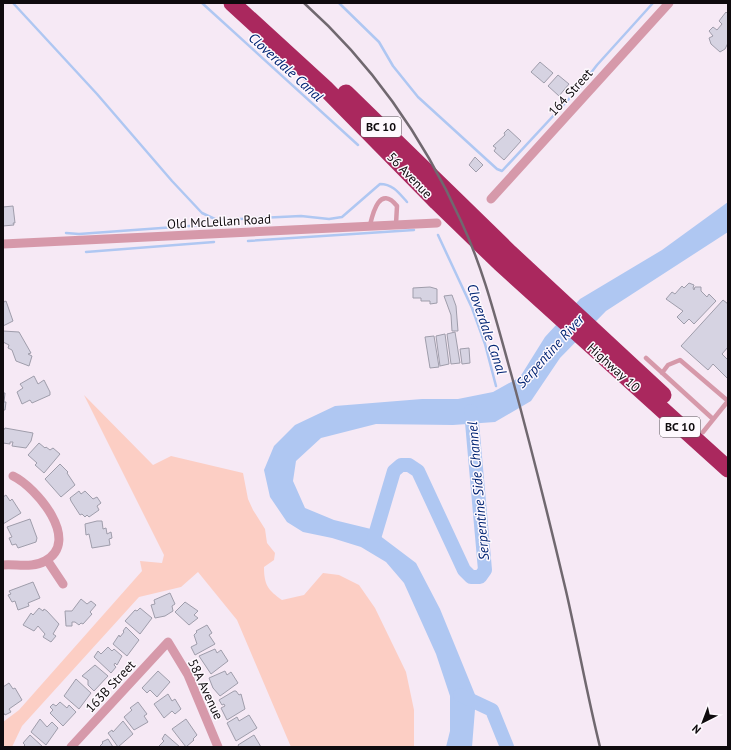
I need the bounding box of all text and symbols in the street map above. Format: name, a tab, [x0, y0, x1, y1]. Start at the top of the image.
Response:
water label: Cloverdale Canal	[245, 29, 327, 106]
street label: 164 Street	[545, 65, 596, 120]
road number: BC 10	[361, 117, 401, 137]
street label: 56 Avenue	[383, 149, 436, 202]
street label: Old McLellan Road	[167, 210, 271, 233]
water label: Cloverdale Canal	[463, 281, 511, 377]
water label: Serpentine River	[512, 309, 589, 392]
street label: Highway 10	[584, 339, 644, 396]
road number: BC 10	[660, 417, 700, 437]
water label: Serpentine Side Channel	[463, 421, 493, 561]
street label: 163B Street	[82, 656, 139, 716]
street label: 58A Avenue	[184, 656, 227, 722]
north arrow	[683, 702, 723, 742]
text: N	[689, 722, 704, 737]

